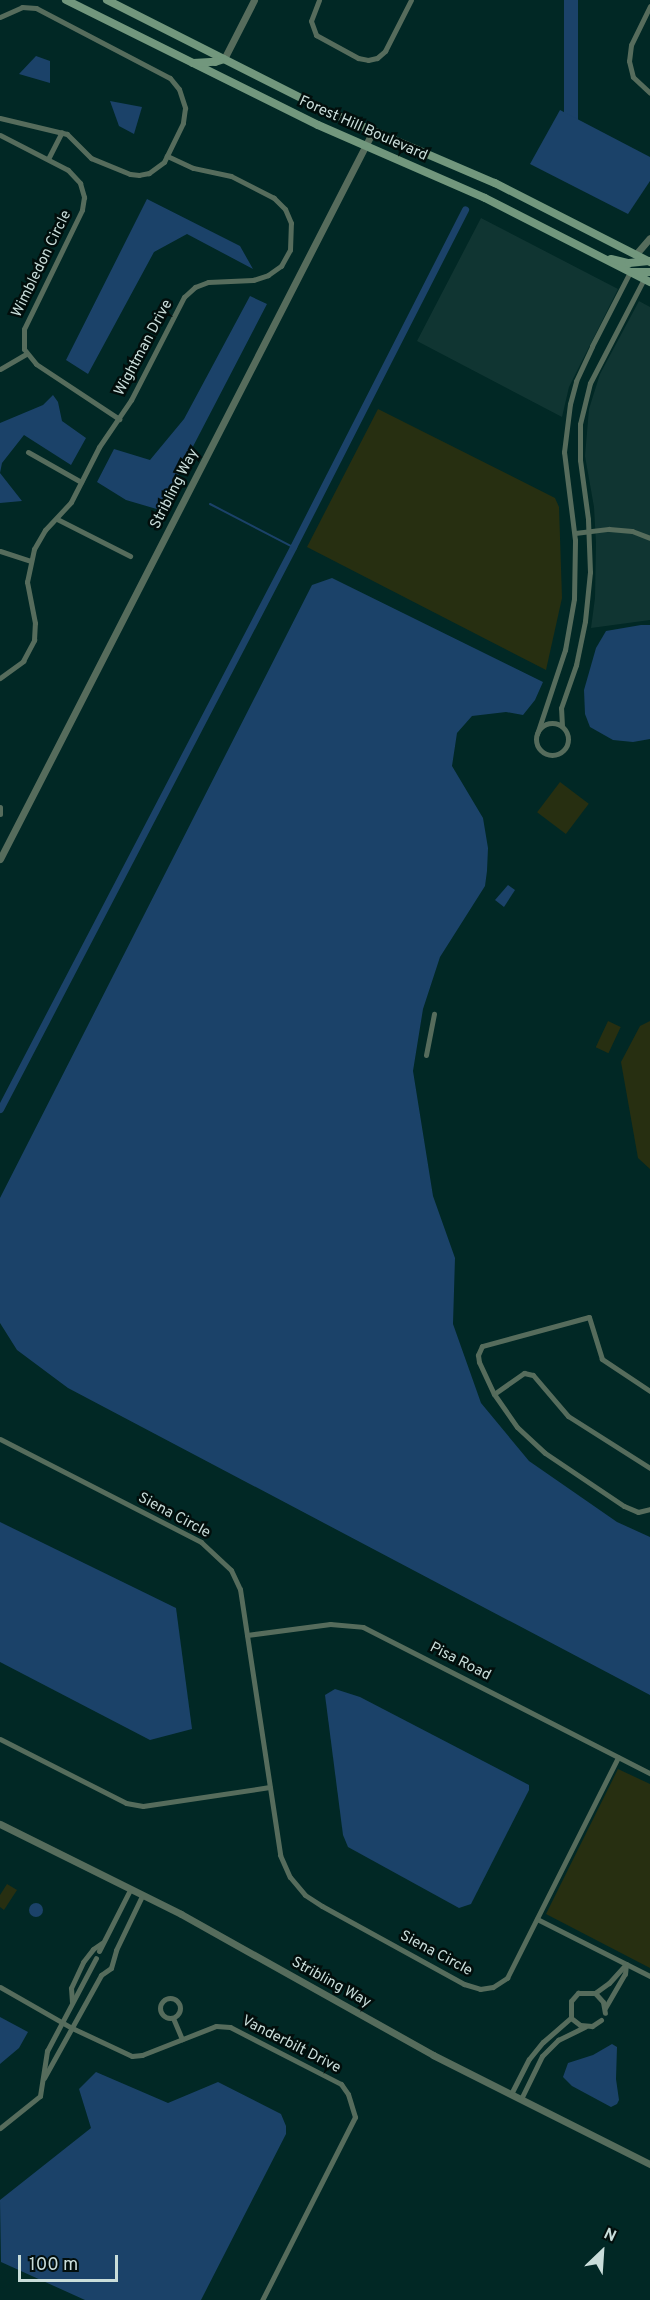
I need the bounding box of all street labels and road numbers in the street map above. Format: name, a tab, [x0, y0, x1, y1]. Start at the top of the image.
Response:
street label: Forest Hill Boulevard	[296, 93, 430, 165]
street label: Wimbledon Circle	[8, 207, 76, 321]
street label: Wightman Drive	[111, 297, 177, 399]
street label: Stribling Way	[147, 446, 203, 532]
street label: Siena Circle	[135, 1489, 213, 1543]
street label: Pisa Road	[426, 1639, 494, 1685]
street label: Siena Circle	[397, 1927, 475, 1981]
street label: Stribling Way	[288, 1954, 374, 2012]
street label: Vanderbilt Drive	[238, 2012, 344, 2078]

